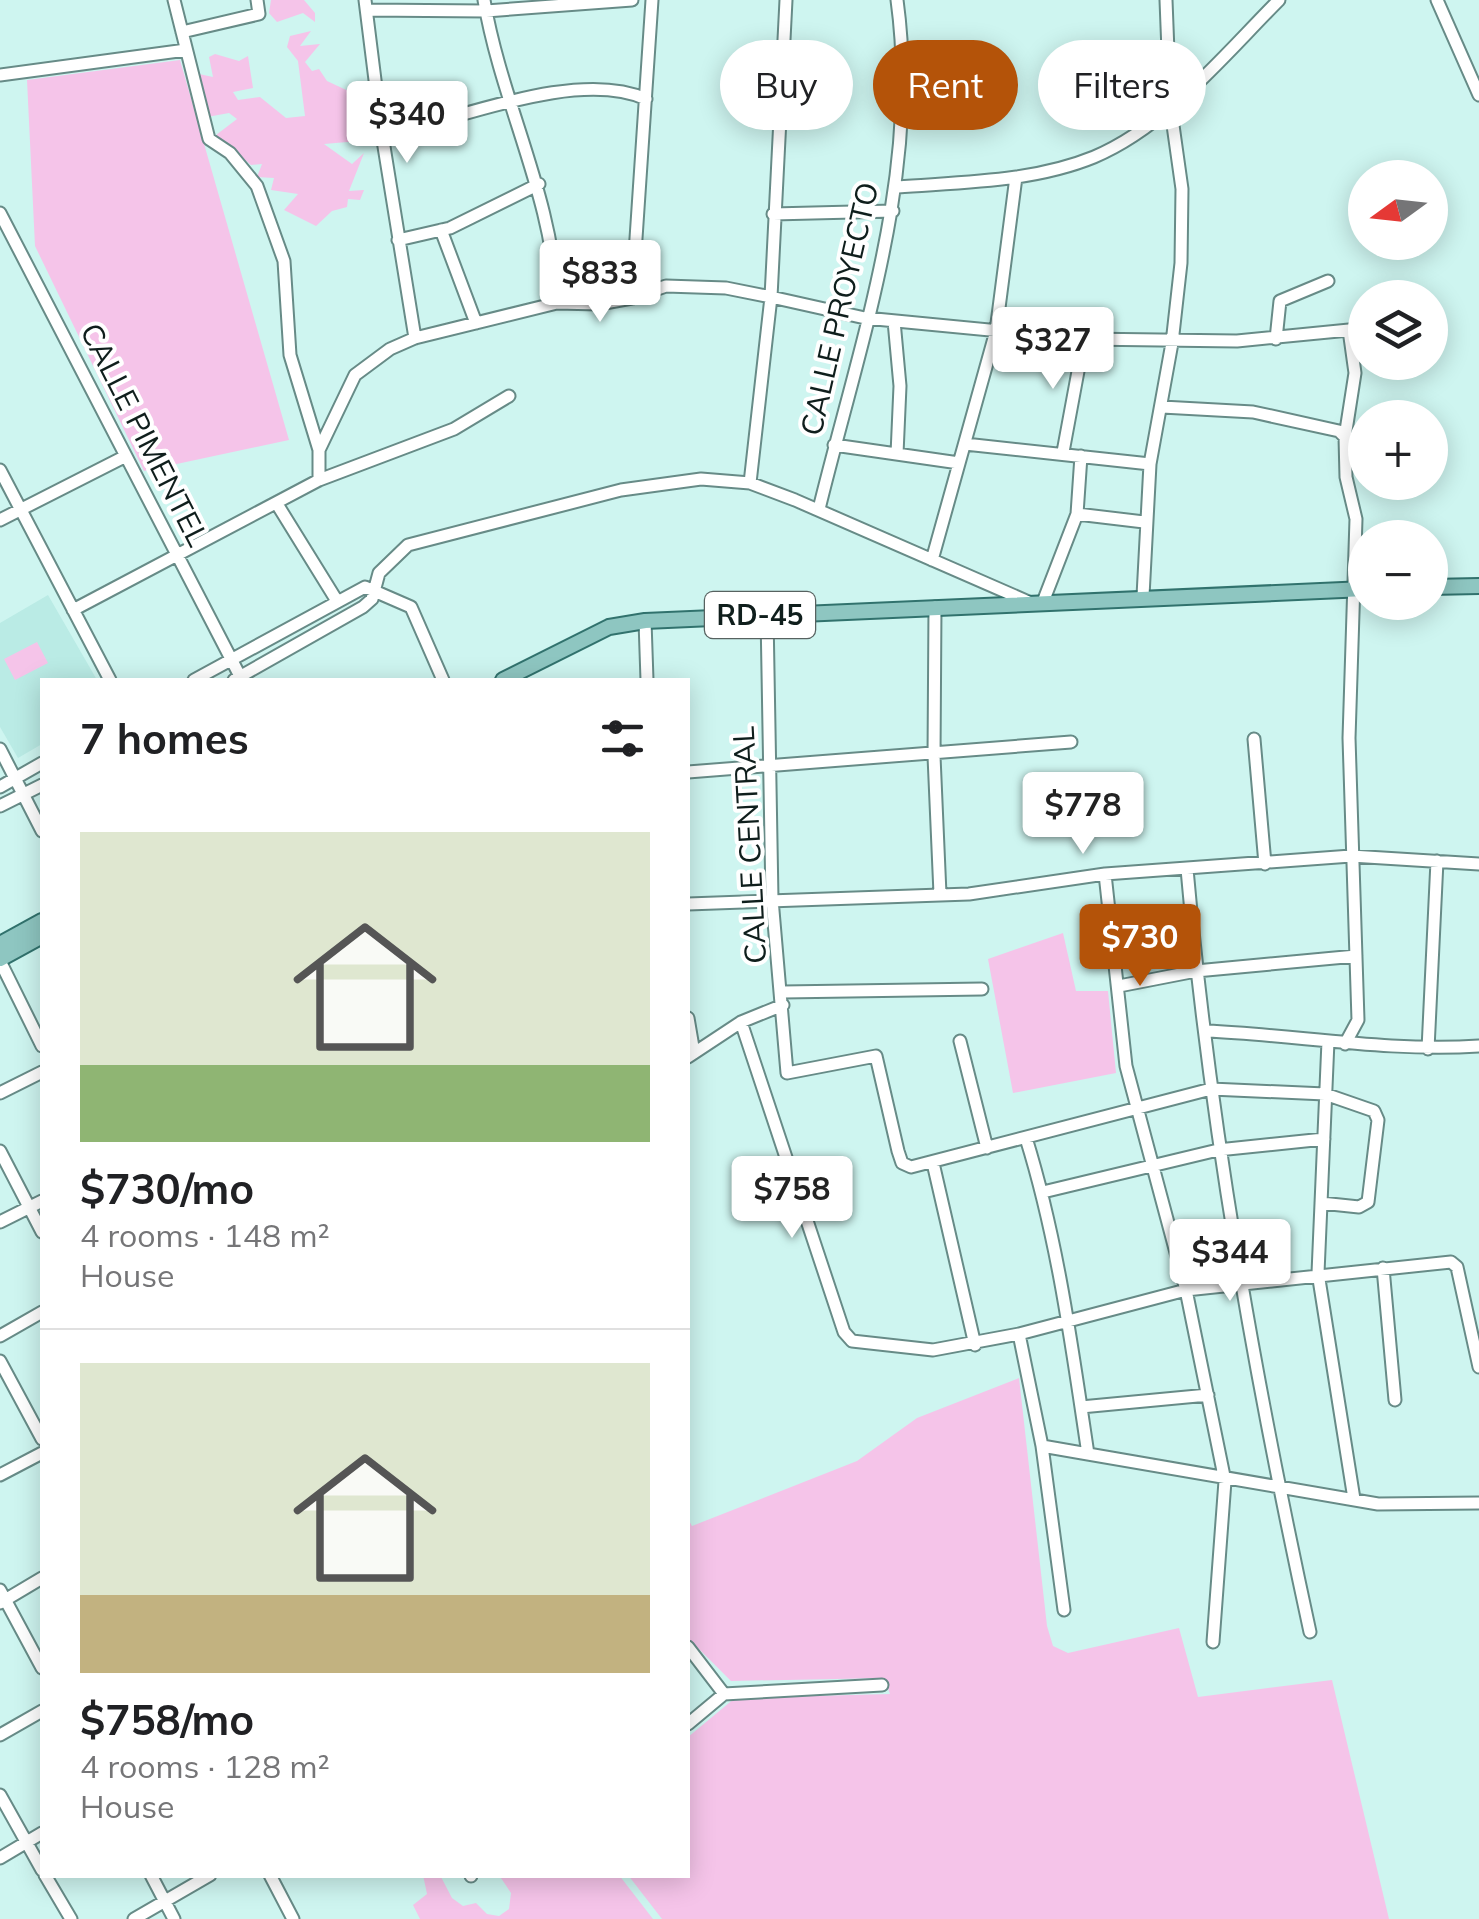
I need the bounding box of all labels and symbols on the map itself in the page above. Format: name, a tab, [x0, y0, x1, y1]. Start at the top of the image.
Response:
pin: $340	[348, 81, 466, 166]
north arrow	[1348, 160, 1448, 260]
street label: CALLE PROYECTO	[791, 179, 887, 439]
pin: $833	[541, 240, 659, 325]
pin: $327	[994, 307, 1112, 392]
street label: CALLE PIMENTEL	[72, 317, 218, 553]
road number: RD-45	[705, 592, 815, 638]
street label: CALLE CENTRAL	[724, 725, 774, 965]
pin: $778	[1024, 772, 1142, 857]
pin: $730	[1081, 904, 1199, 989]
pin: $758	[733, 1156, 851, 1241]
pin: $344	[1171, 1219, 1289, 1304]

